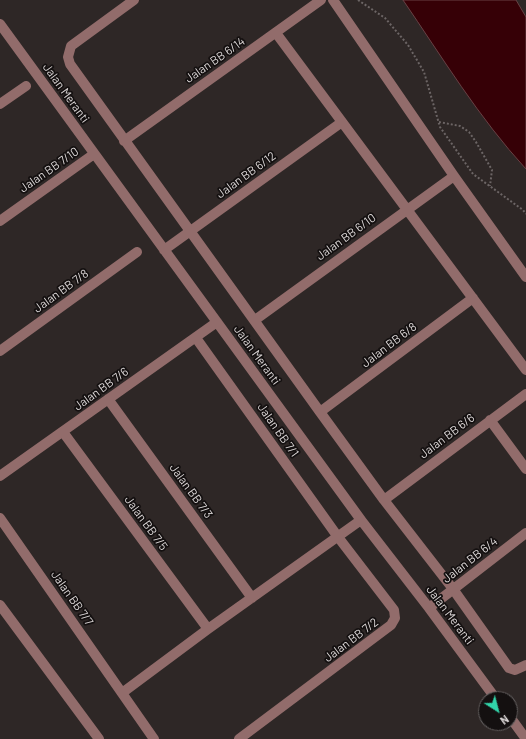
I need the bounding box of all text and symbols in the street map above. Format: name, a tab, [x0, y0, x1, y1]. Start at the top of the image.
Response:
street label: Jalan BB 6/14	[182, 34, 248, 86]
street label: Jalan Meranti	[40, 60, 92, 126]
street label: Jalan BB 7/10	[17, 144, 81, 196]
street label: Jalan BB 6/12	[214, 149, 278, 201]
street label: Jalan BB 6/10	[313, 211, 379, 263]
street label: Jalan BB 7/8	[31, 266, 91, 316]
street label: Jalan BB 6/8	[359, 320, 419, 370]
street label: Jalan Meranti	[231, 322, 283, 388]
street label: Jalan BB 7/6	[71, 364, 131, 414]
street label: Jalan BB 7/1	[254, 400, 302, 460]
street label: Jalan BB 6/6	[417, 411, 477, 461]
street label: Jalan BB 7/3	[166, 461, 216, 521]
street label: Jalan BB 7/5	[121, 493, 171, 553]
street label: Jalan BB 6/4	[440, 534, 500, 586]
street label: Jalan BB 7/7	[48, 568, 96, 628]
street label: Jalan Meranti	[423, 583, 477, 647]
street label: Jalan BB 7/2	[321, 615, 381, 665]
north arrow	[478, 691, 518, 731]
text: N	[498, 713, 512, 728]

